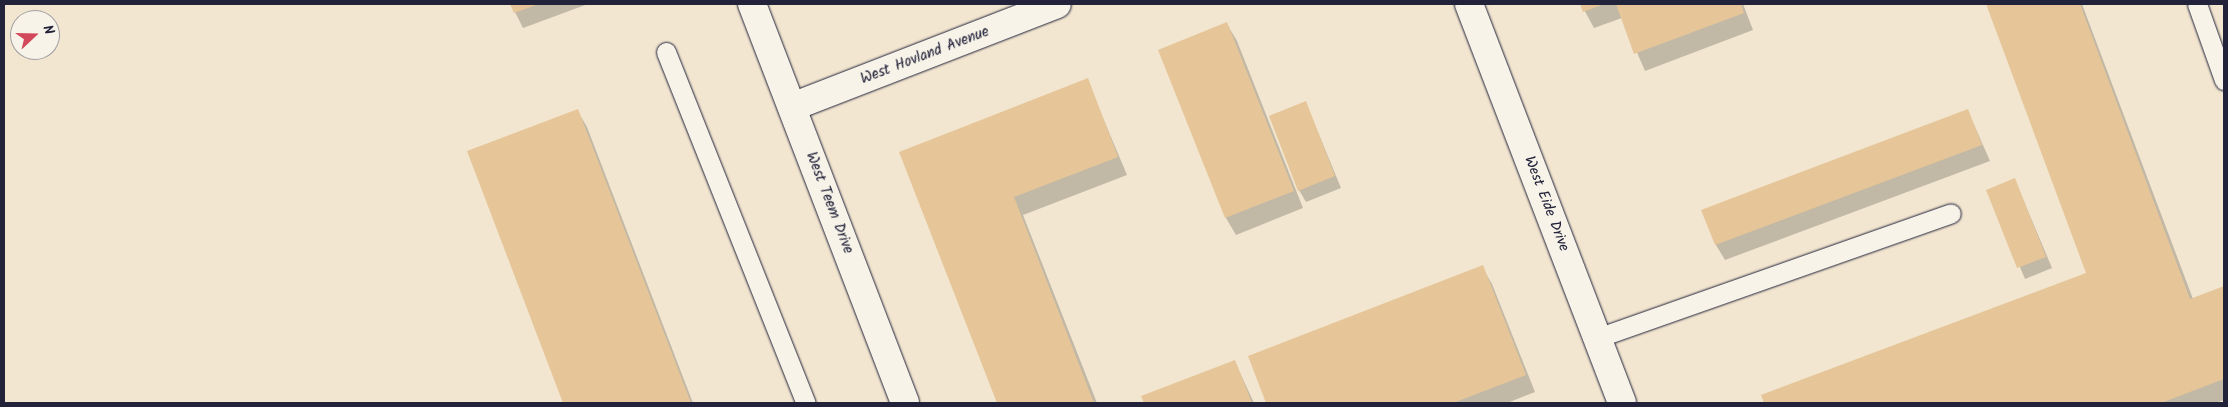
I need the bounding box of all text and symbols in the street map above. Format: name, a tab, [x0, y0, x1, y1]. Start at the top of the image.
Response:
north arrow	[10, 10, 60, 60]
text: N	[36, 22, 60, 38]
street label: West Hovland Avenue	[858, 23, 992, 89]
street label: West Teem Drive	[801, 150, 857, 256]
street label: West Eide Drive	[1520, 154, 1572, 254]

